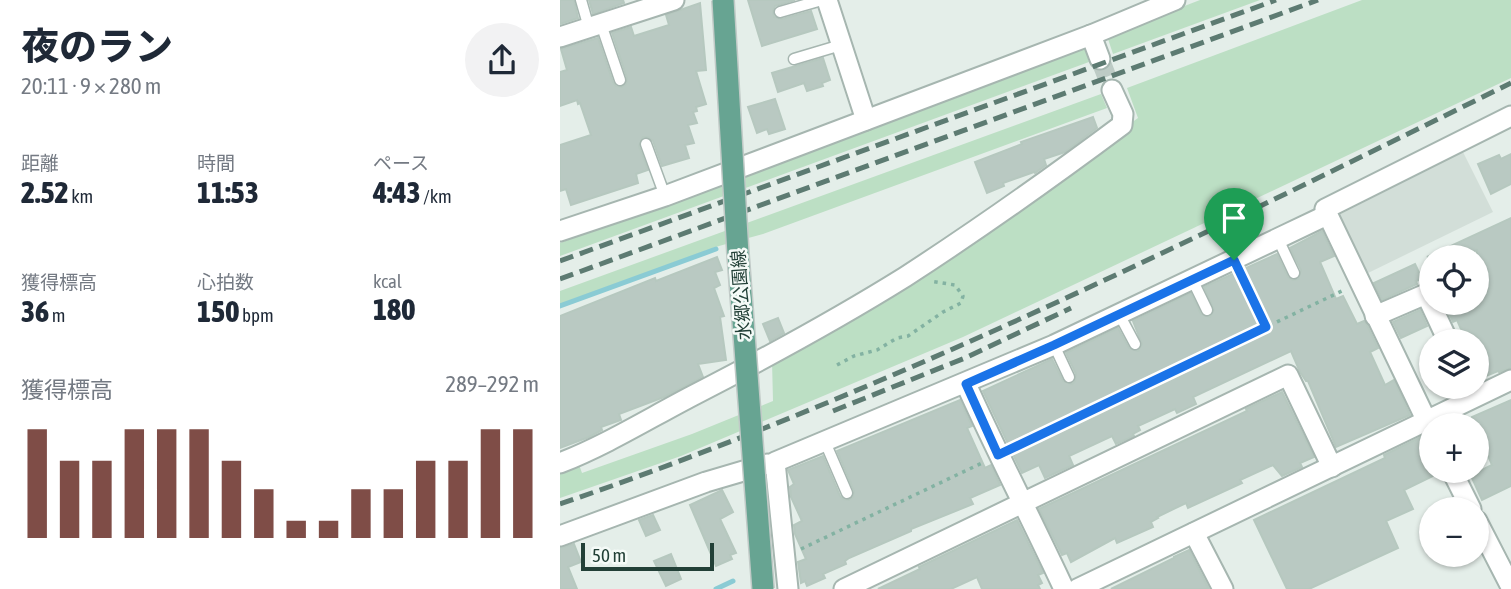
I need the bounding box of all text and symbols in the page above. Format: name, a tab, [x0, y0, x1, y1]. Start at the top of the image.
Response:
button: share	[465, 23, 539, 97]
text: 夜のラン	[21, 25, 173, 68]
text: 20:11 · 9 × 280 m	[21, 73, 161, 99]
text: 距離	[21, 152, 59, 174]
text: 時間	[197, 152, 235, 174]
text: ペース	[373, 152, 429, 174]
text: 2.52	[21, 175, 69, 209]
text: 11:53	[197, 175, 259, 209]
text: 4:43	[373, 175, 421, 209]
text: km	[69, 185, 93, 207]
text: /km	[421, 185, 452, 207]
pin	[1204, 188, 1264, 260]
icon: arrive	[1215, 199, 1253, 237]
map controls	[1419, 245, 1489, 567]
button: locate	[1419, 245, 1489, 315]
street label: 水郷公園線	[727, 249, 755, 341]
text: kcal	[373, 270, 402, 292]
text: 獲得標高	[21, 271, 97, 293]
text: 心拍数	[197, 271, 254, 293]
text: 180	[373, 292, 415, 326]
text: 36	[21, 294, 49, 328]
text: 150	[197, 294, 239, 328]
text: m	[49, 304, 66, 326]
text: bpm	[239, 304, 274, 326]
button: layers	[1419, 329, 1489, 399]
text: 289–292 m	[445, 371, 539, 397]
text: 獲得標高	[21, 377, 113, 403]
button: +	[1419, 413, 1489, 483]
button: −	[1419, 497, 1489, 567]
scale bar	[581, 540, 714, 572]
text: 50 m	[592, 544, 626, 566]

